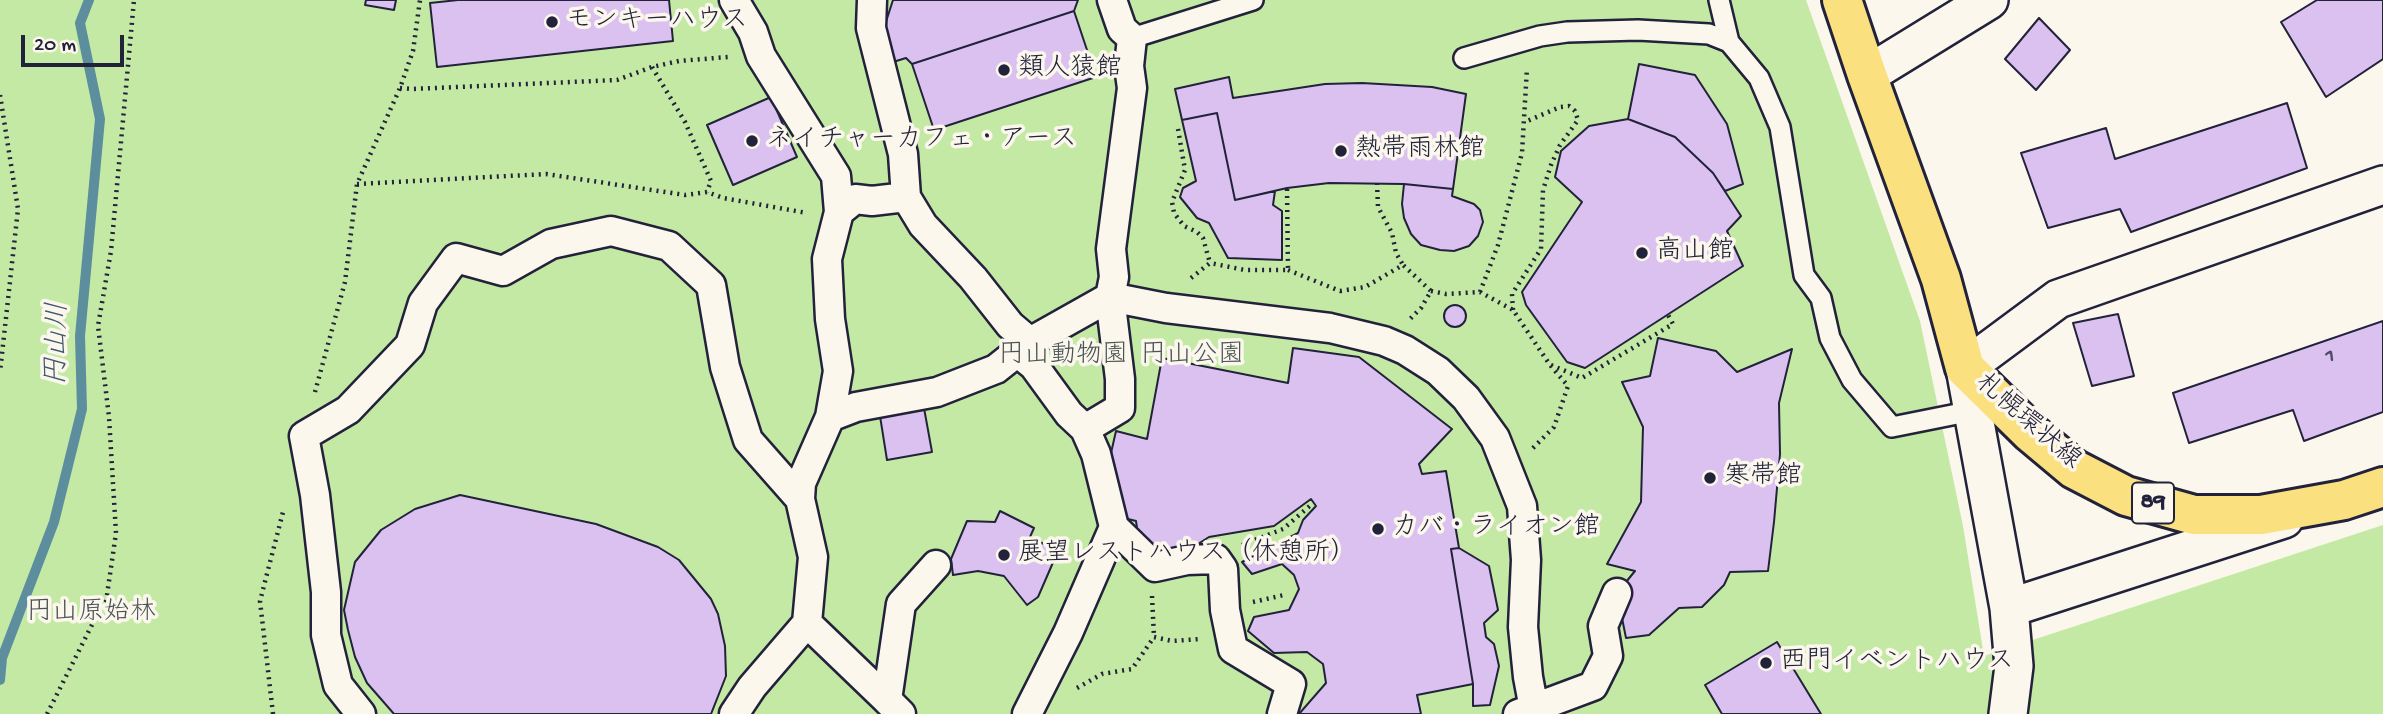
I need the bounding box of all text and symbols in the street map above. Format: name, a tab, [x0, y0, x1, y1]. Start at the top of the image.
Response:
place label: モンキーハウス	[566, 6, 748, 38]
marker: モンキーハウス	[544, 14, 560, 30]
scale bar	[24, 21, 128, 65]
text: 20 m	[34, 34, 76, 59]
place label: 類人猿館	[1018, 54, 1122, 86]
marker: 類人猿館	[996, 62, 1012, 78]
place label: ネイチャーカフェ・アース	[766, 125, 1077, 157]
marker: ネイチャーカフェ・アース	[744, 133, 760, 149]
place label: 熱帯雨林館	[1355, 135, 1485, 167]
marker: 熱帯雨林館	[1333, 143, 1349, 159]
place label: 高山館	[1656, 237, 1734, 269]
marker: 高山館	[1634, 245, 1650, 261]
water label: 円山川	[42, 302, 78, 386]
park label: 円山動物園	[998, 341, 1128, 373]
park label: 円山公園	[1140, 341, 1244, 373]
house number: 1	[2325, 343, 2335, 371]
street label: 札幌環状線	[1968, 369, 2086, 477]
place label: 寒帯館	[1724, 462, 1802, 494]
marker: 寒帯館	[1702, 470, 1718, 486]
road number: 89	[2132, 482, 2174, 524]
place label: カバ・ライオン館	[1392, 513, 1600, 545]
marker: カバ・ライオン館	[1370, 521, 1386, 537]
place label: 展望レストハウス（休憩所）	[1018, 539, 1356, 571]
marker: 展望レストハウス（休憩所）	[996, 547, 1012, 563]
park label: 円山原始林	[26, 598, 156, 630]
place label: 西門イベントハウス	[1780, 647, 2014, 679]
marker: 西門イベントハウス	[1758, 655, 1774, 671]

